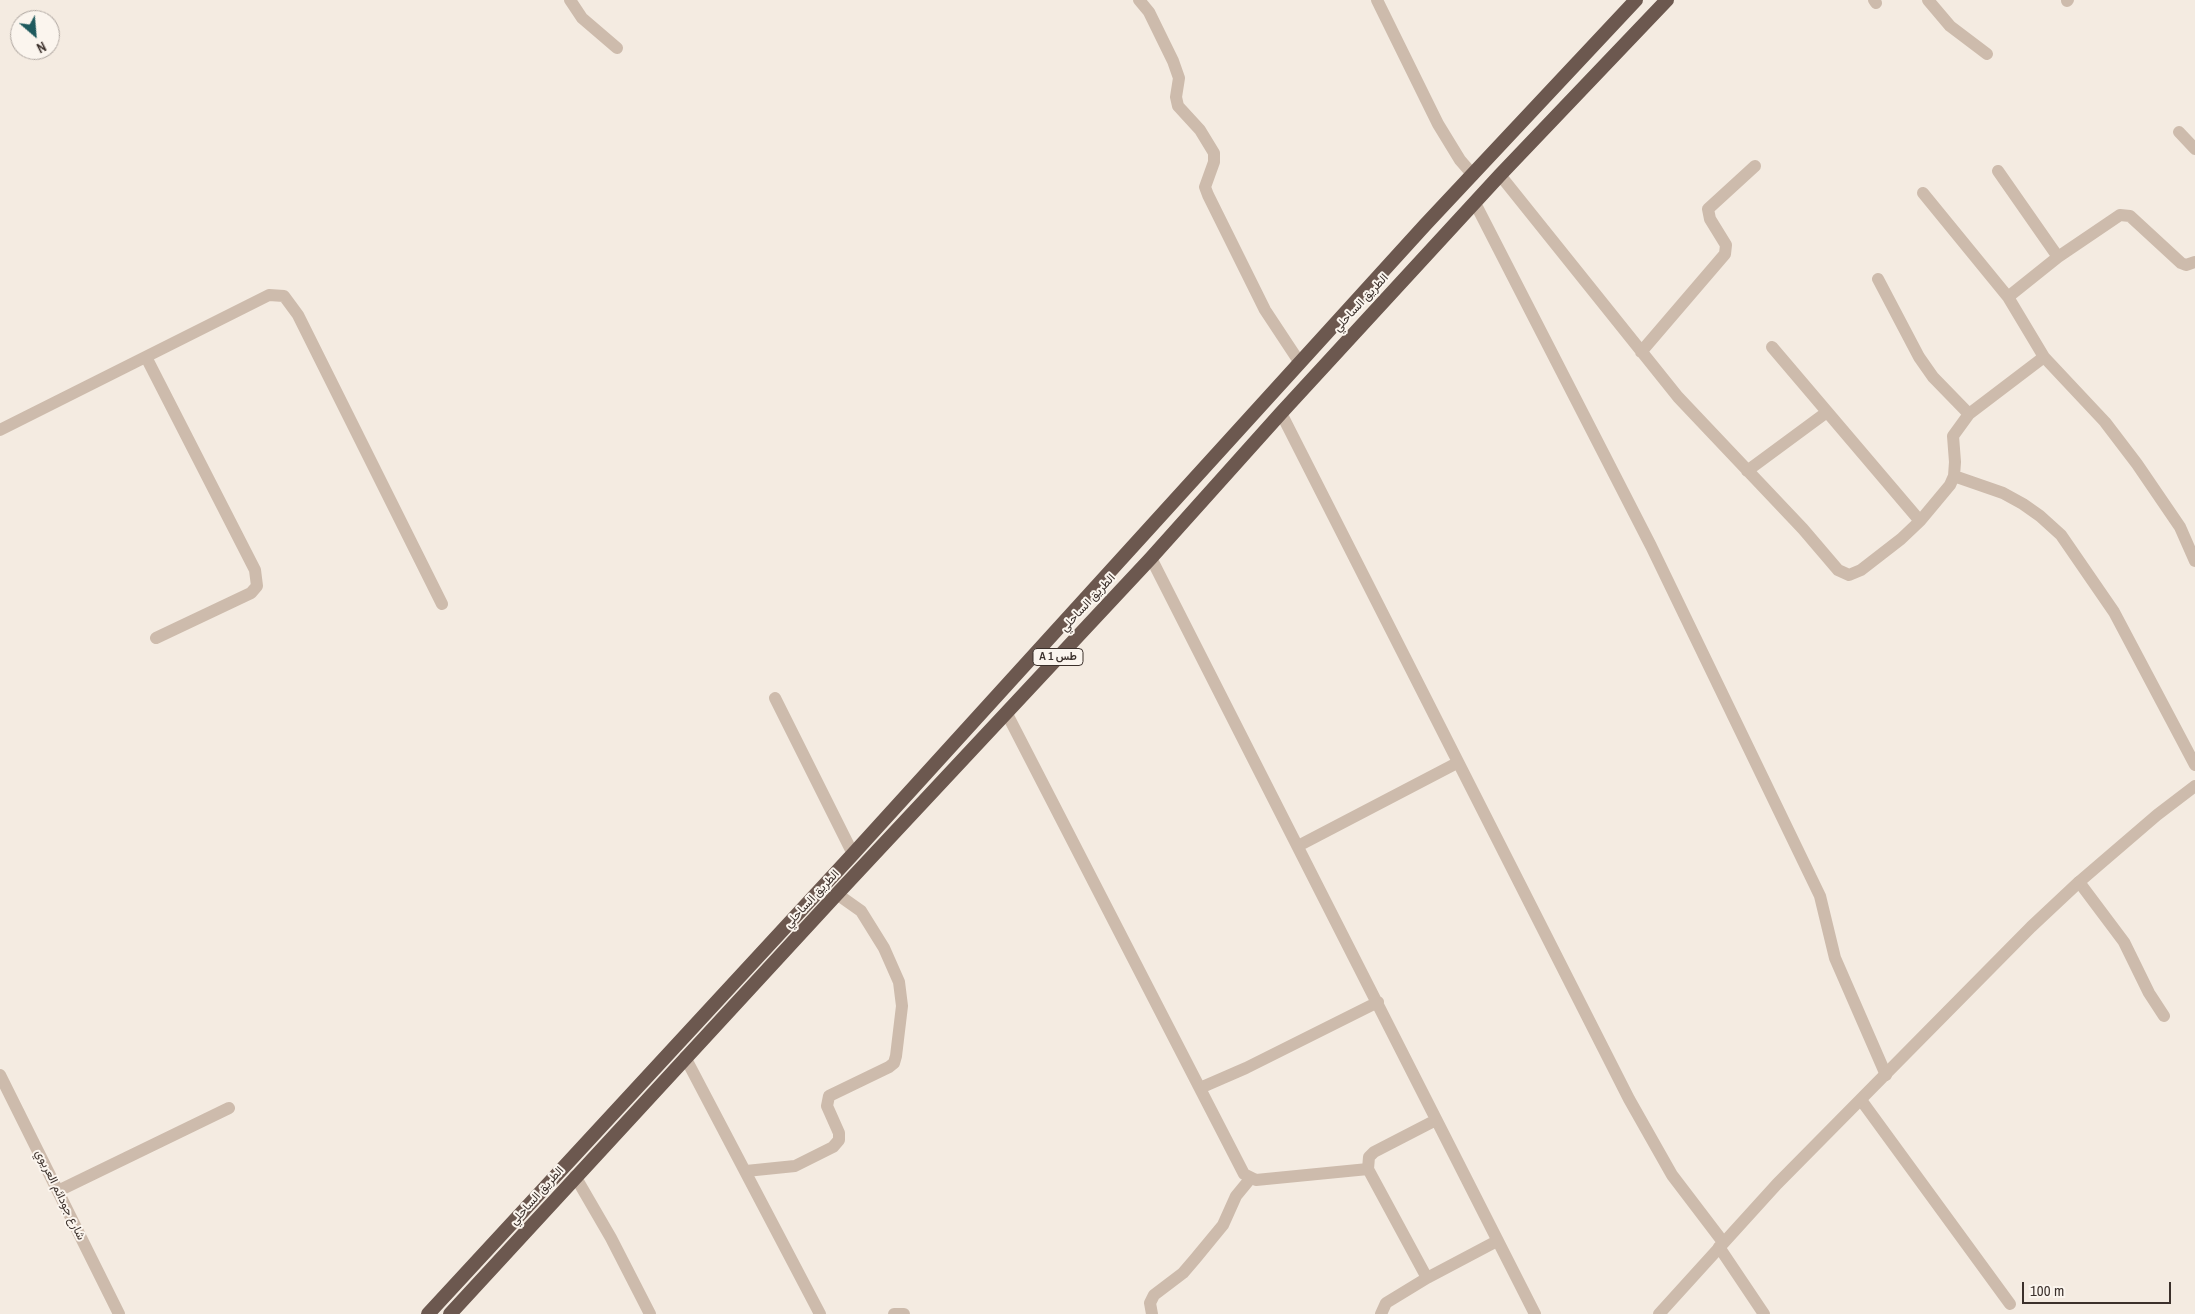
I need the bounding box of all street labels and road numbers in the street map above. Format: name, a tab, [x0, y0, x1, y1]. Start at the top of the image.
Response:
street label: الطريق الساحلي	[1331, 271, 1391, 335]
street label: الطريق الساحلي	[1058, 571, 1118, 635]
road number: A 1 طس	[1033, 649, 1083, 666]
street label: الطريق الساحلي	[782, 867, 842, 931]
street label: شارع جودائم العريوي	[32, 1147, 88, 1243]
street label: الطريق الساحلي	[507, 1164, 567, 1228]

